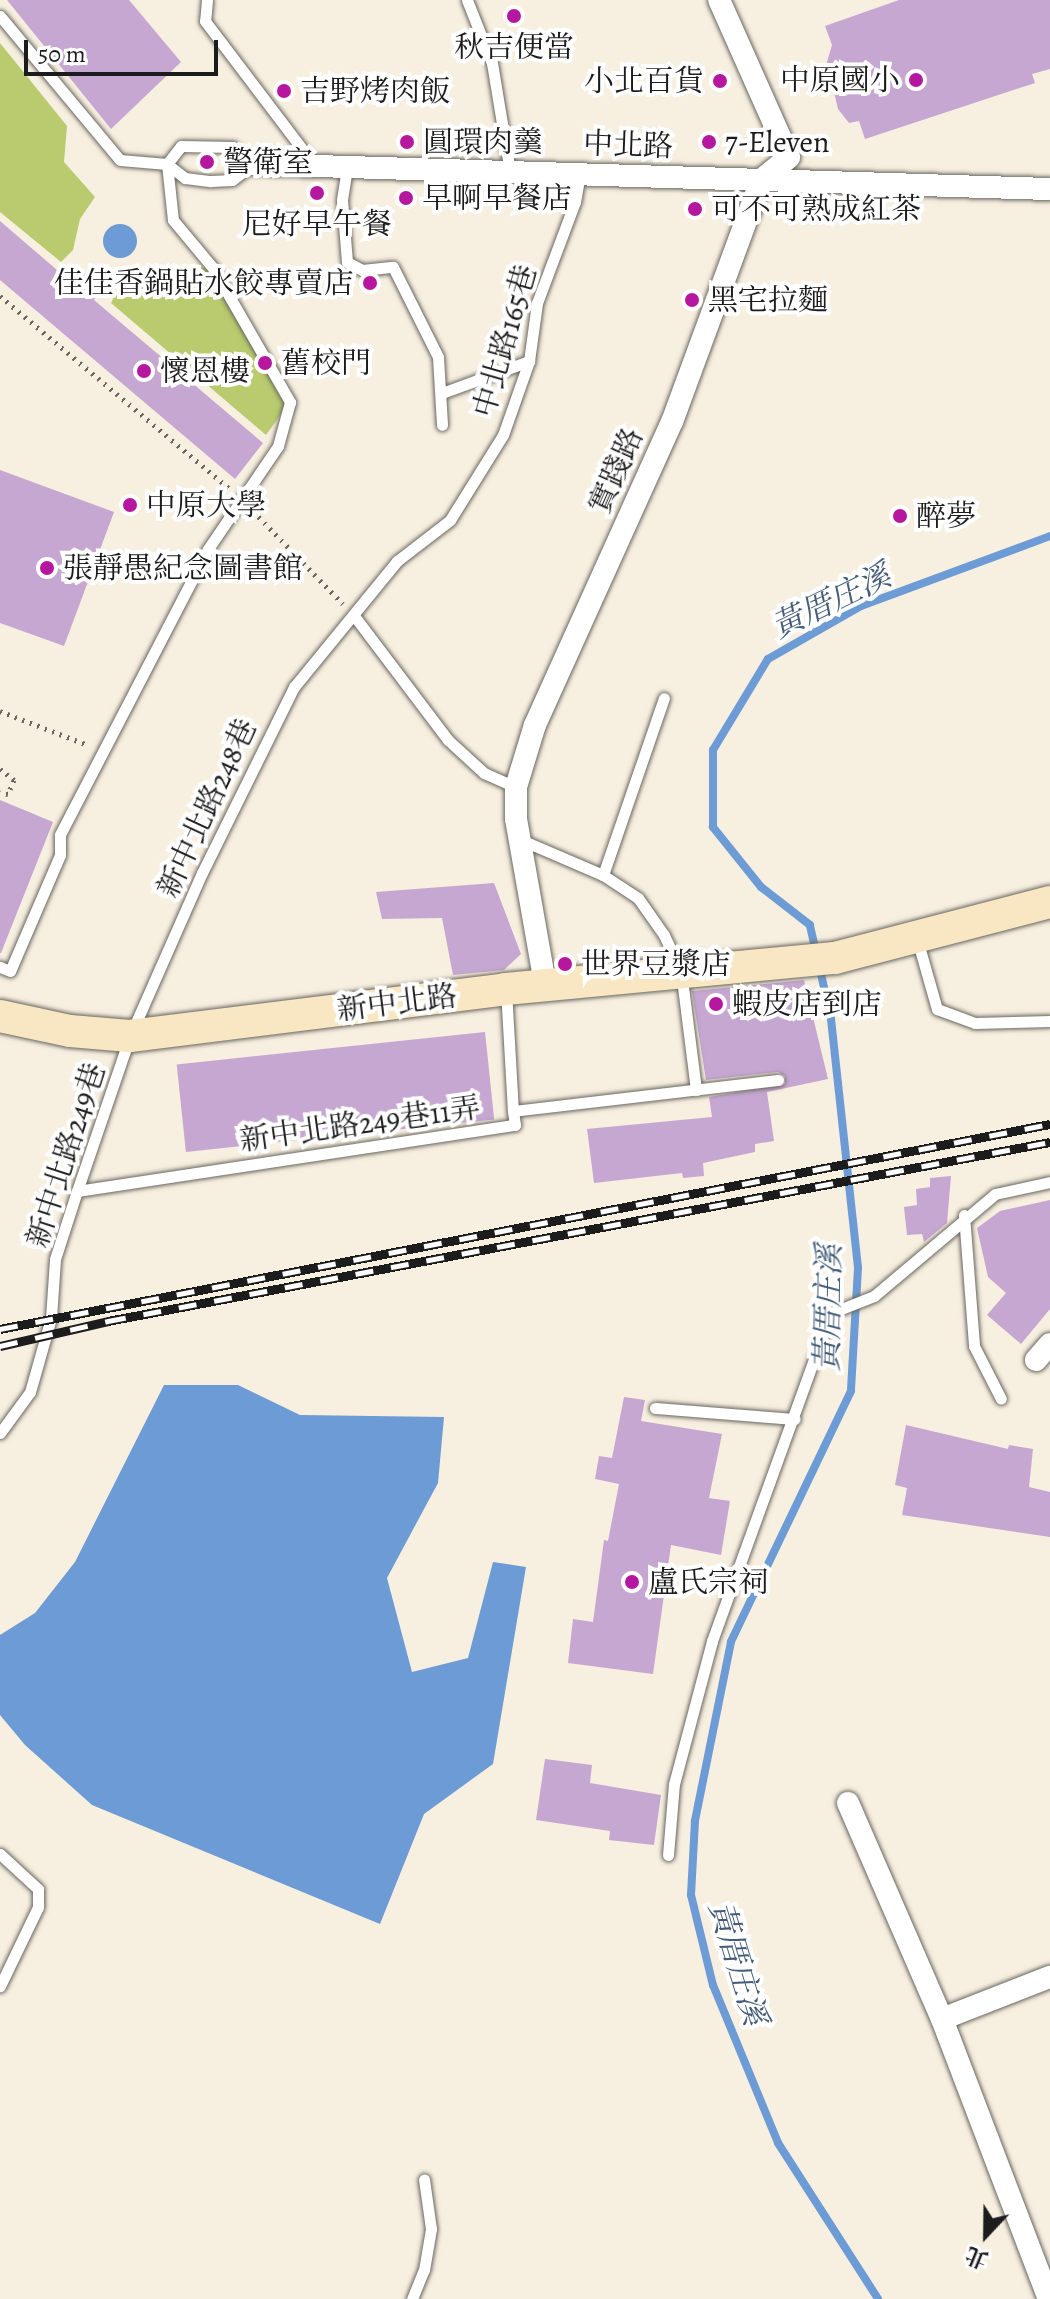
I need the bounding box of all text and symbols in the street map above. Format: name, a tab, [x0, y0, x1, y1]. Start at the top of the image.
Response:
marker: 秋吉便當	[505, 7, 523, 25]
scale bar	[28, 24, 222, 74]
place label: 秋吉便當	[454, 29, 574, 65]
text: 50 m	[38, 38, 86, 70]
place label: 中原國小	[780, 62, 900, 98]
place label: 小北百貨	[584, 63, 704, 99]
marker: 中原國小	[907, 71, 925, 89]
marker: 小北百貨	[711, 72, 729, 90]
place label: 吉野烤肉飯	[300, 73, 450, 109]
marker: 吉野烤肉飯	[275, 82, 293, 100]
place label: 圓環肉羹	[423, 124, 543, 160]
place label: 7-Eleven	[725, 124, 829, 160]
street label: 中北路	[582, 125, 674, 165]
marker: 圓環肉羹	[398, 133, 416, 151]
marker: 7-Eleven	[700, 133, 718, 151]
place label: 警衛室	[223, 144, 313, 180]
marker: 警衛室	[198, 153, 216, 171]
place label: 早啊早餐店	[422, 180, 572, 216]
marker: 尼好早午餐	[308, 184, 326, 202]
marker: 早啊早餐店	[397, 189, 415, 207]
place label: 可不可熟成紅茶	[711, 191, 921, 227]
marker: 可不可熟成紅茶	[686, 200, 704, 218]
place label: 尼好早午餐	[242, 206, 392, 242]
street label: 中北路165巷	[466, 261, 544, 421]
place label: 佳佳香鍋貼水餃專賣店	[54, 265, 354, 301]
marker: 佳佳香鍋貼水餃專賣店	[361, 274, 379, 292]
place label: 黑宅拉麵	[708, 282, 828, 318]
marker: 黑宅拉麵	[683, 291, 701, 309]
place label: 舊校門	[281, 345, 371, 381]
place label: 懷恩樓	[160, 353, 250, 389]
marker: 舊校門	[256, 354, 274, 372]
marker: 懷恩樓	[135, 362, 153, 380]
street label: 實踐路	[581, 423, 651, 519]
place label: 中原大學	[146, 487, 266, 523]
marker: 中原大學	[121, 496, 139, 514]
place label: 醉夢	[916, 498, 976, 534]
marker: 醉夢	[891, 507, 909, 525]
place label: 張靜愚紀念圖書館	[63, 550, 303, 586]
water label: 黃厝庄溪	[765, 556, 897, 646]
marker: 張靜愚紀念圖書館	[38, 559, 56, 577]
street label: 新中北路248巷	[150, 713, 264, 903]
place label: 世界豆漿店	[581, 946, 731, 982]
marker: 世界豆漿店	[556, 955, 574, 973]
street label: 新中北路	[335, 978, 459, 1028]
place label: 蝦皮店到店	[732, 986, 882, 1022]
marker: 蝦皮店到店	[707, 995, 725, 1013]
street label: 新中北路249巷	[19, 1058, 113, 1252]
street label: 新中北路249巷11弄	[238, 1089, 482, 1159]
water label: 黃厝庄溪	[808, 1244, 848, 1372]
place label: 盧氏宗祠	[648, 1564, 768, 1600]
marker: 盧氏宗祠	[623, 1573, 641, 1591]
water label: 黃厝庄溪	[701, 1896, 775, 2030]
north arrow	[946, 2195, 1026, 2275]
text: 北	[961, 2239, 993, 2275]

